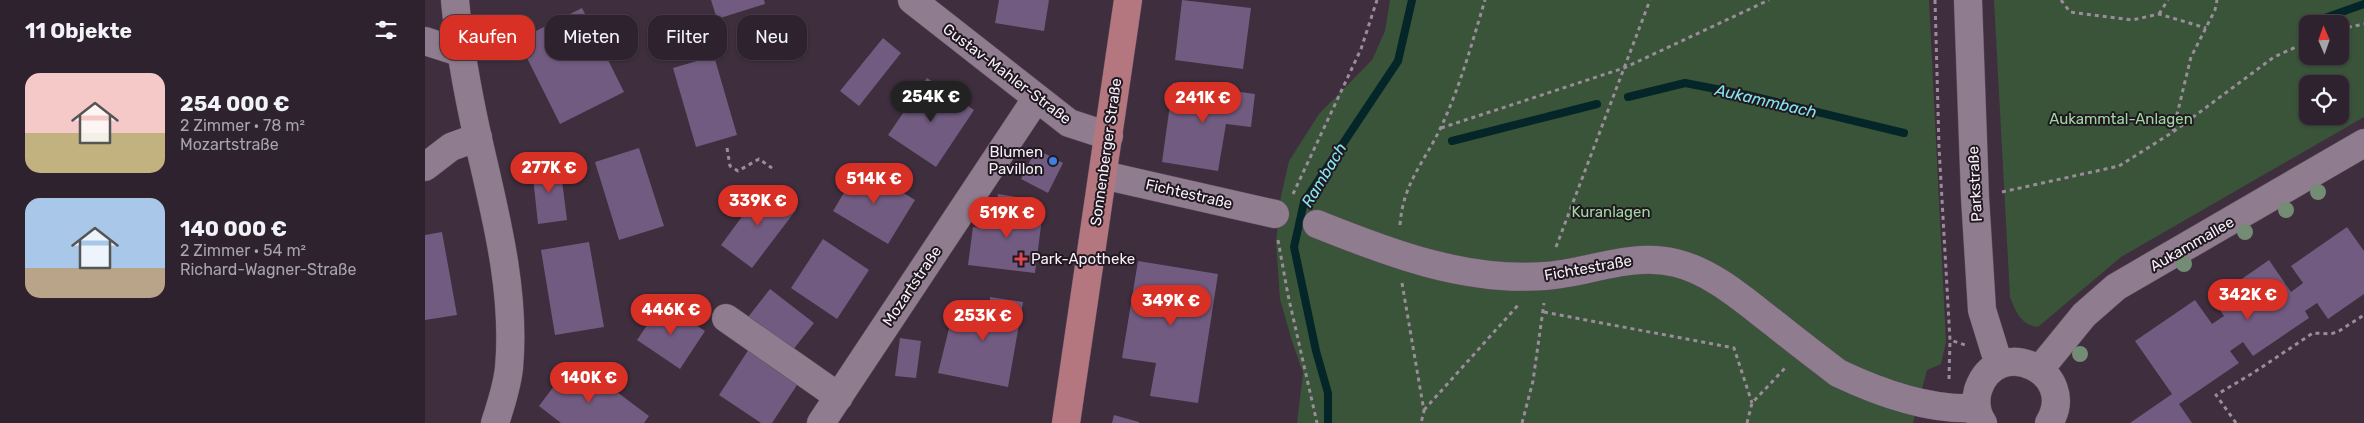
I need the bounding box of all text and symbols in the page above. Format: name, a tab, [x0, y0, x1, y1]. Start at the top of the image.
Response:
chip: Kaufen	[440, 15, 535, 60]
chip: Mieten	[545, 15, 638, 60]
chip: Filter	[648, 15, 727, 60]
chip: Neu	[737, 15, 807, 60]
north arrow	[2299, 15, 2349, 65]
map controls	[2299, 15, 2349, 125]
icon: filters	[372, 16, 400, 44]
text: 11 Objekte	[25, 18, 132, 43]
street label: Gustav-Mahler-Straße	[939, 20, 1075, 128]
button: locate	[2299, 75, 2349, 125]
street label: Sonnenberger Straße	[1087, 77, 1125, 227]
pin: 254K €	[890, 80, 972, 123]
water label: Aukammbach	[1712, 80, 1819, 122]
pin: 241K €	[1162, 82, 1244, 124]
text: 254K €	[902, 87, 960, 106]
text: 241K €	[1175, 88, 1231, 107]
text: 254 000 €	[180, 91, 290, 116]
icon: home	[65, 93, 125, 153]
park label: Aukammtal-Anlagen	[2049, 110, 2193, 128]
text: 2 Zimmer · 78 m²	[180, 116, 305, 135]
text: Mozartstraße	[180, 135, 279, 154]
water label: Rambach	[1297, 139, 1351, 211]
place label: Blumen Pavillon	[988, 143, 1043, 178]
street label: Parkstraße	[1964, 146, 1986, 222]
pin: 277K €	[508, 152, 590, 194]
marker: Blumen Pavillon	[1047, 155, 1059, 167]
text: 277K €	[521, 158, 577, 177]
pin: 514K €	[833, 162, 915, 205]
text: 514K €	[846, 169, 902, 188]
street label: Fichtestraße	[1144, 175, 1234, 213]
pin: 339K €	[717, 184, 799, 227]
text: 339K €	[729, 191, 787, 210]
pin: 519K €	[966, 196, 1048, 239]
text: 519K €	[980, 203, 1034, 222]
park label: Kuranlagen	[1571, 203, 1651, 221]
street label: Aukammallee	[2147, 213, 2237, 275]
text: 140 000 €	[180, 216, 287, 241]
icon: home	[65, 218, 125, 278]
text: 2 Zimmer · 54 m²	[180, 241, 306, 260]
street label: Mozartstraße	[879, 243, 945, 329]
place label: Park-Apotheke	[1031, 250, 1135, 268]
street label: Fichtestraße	[1543, 251, 1633, 285]
marker: Park-Apotheke	[1015, 253, 1027, 265]
text: Richard-Wagner-Straße	[180, 260, 356, 279]
pin: 342K €	[2207, 278, 2289, 321]
pin: 349K €	[1130, 284, 1212, 327]
text: 342K €	[2219, 285, 2277, 304]
text: 349K €	[1142, 291, 1200, 310]
pin: 446K €	[630, 294, 712, 336]
text: 446K €	[642, 300, 700, 319]
pin: 253K €	[942, 300, 1024, 342]
text: 253K €	[954, 306, 1012, 325]
pin: 140K €	[548, 362, 630, 404]
text: 140K €	[561, 368, 617, 387]

